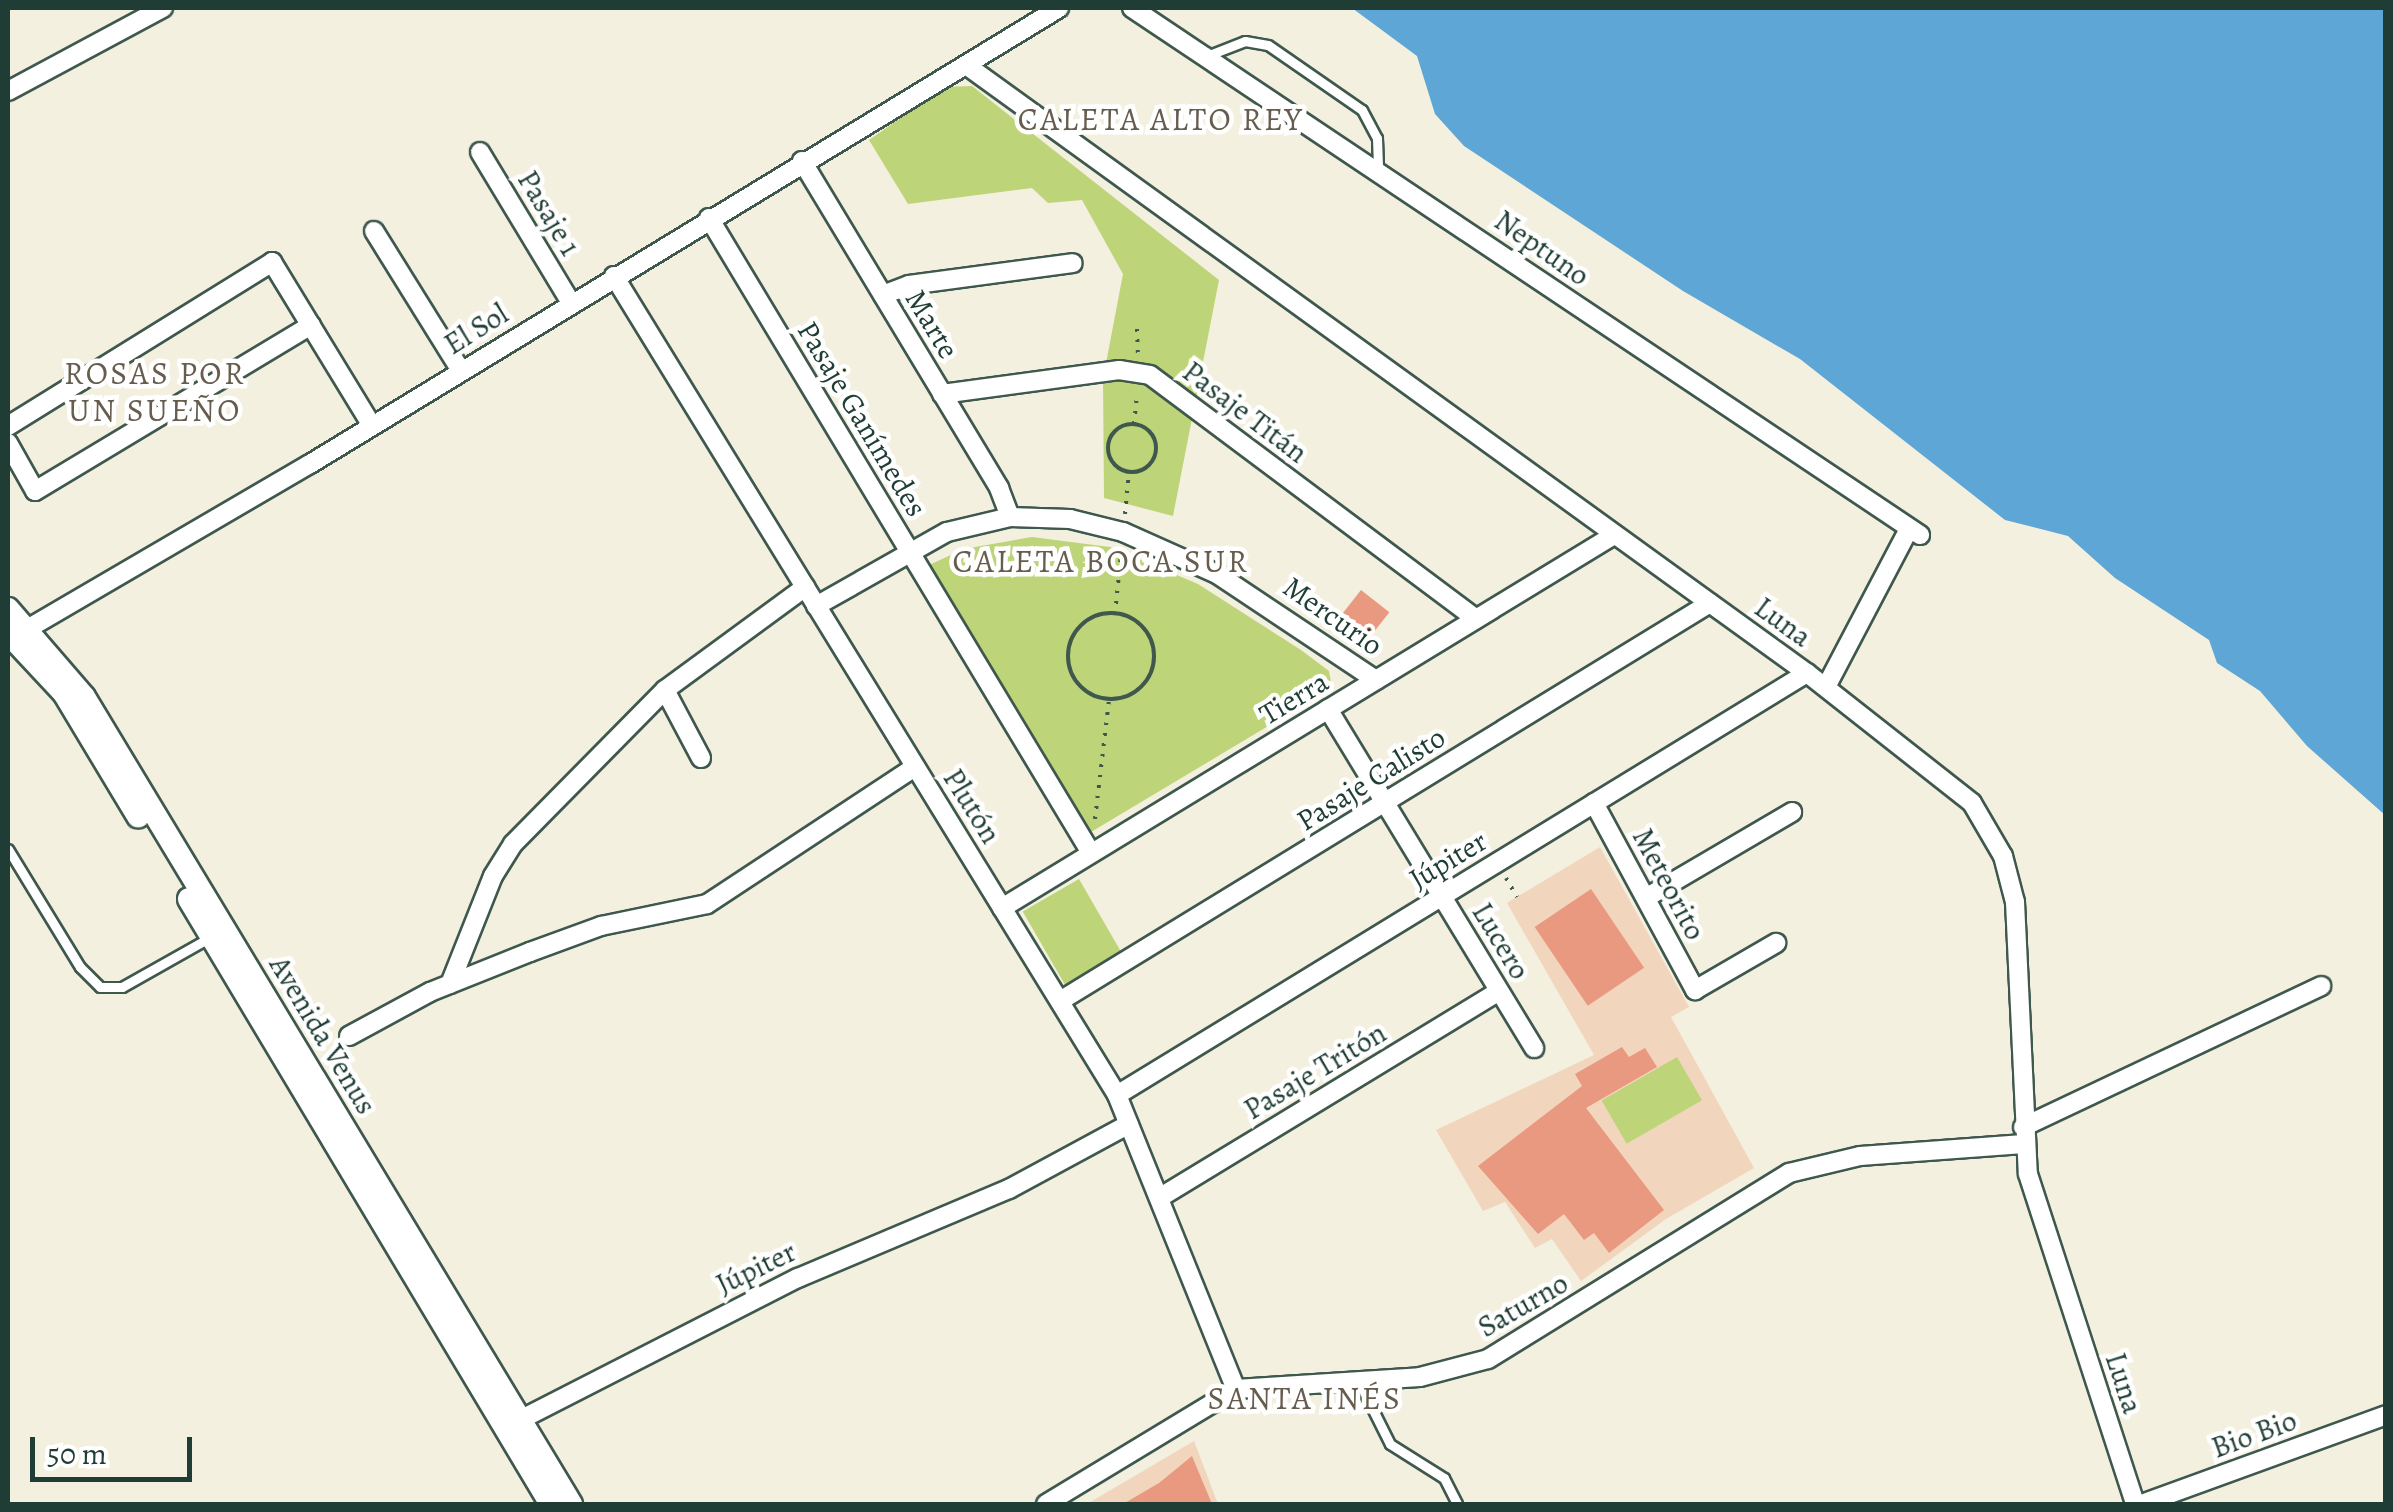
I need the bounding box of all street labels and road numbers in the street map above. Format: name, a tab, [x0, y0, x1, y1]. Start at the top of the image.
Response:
street label: Pasaje 1	[510, 164, 588, 262]
street label: Neptuno	[1488, 202, 1596, 294]
street label: Marte	[898, 283, 966, 365]
street label: El Sol	[437, 296, 515, 362]
street label: Pasaje Ganímedes	[790, 315, 934, 523]
street label: Pasaje Titán	[1175, 353, 1315, 471]
street label: Mercurio	[1276, 569, 1390, 663]
street label: Luna	[1747, 589, 1819, 655]
street label: Tierra	[1253, 664, 1335, 732]
street label: Pasaje Calisto	[1290, 719, 1452, 839]
street label: Plutón	[935, 762, 1009, 850]
street label: Meteorito	[1625, 822, 1713, 946]
street label: Júpiter	[1403, 823, 1493, 897]
street label: Lucero	[1464, 896, 1538, 986]
street label: Avenida Venus	[262, 949, 384, 1121]
street label: Pasaje Tritón	[1237, 1014, 1393, 1128]
street label: Júpiter	[710, 1233, 802, 1303]
street label: Saturno	[1471, 1265, 1575, 1345]
street label: Luna	[2097, 1348, 2151, 1418]
street label: Bio Bio	[2207, 1402, 2301, 1466]

